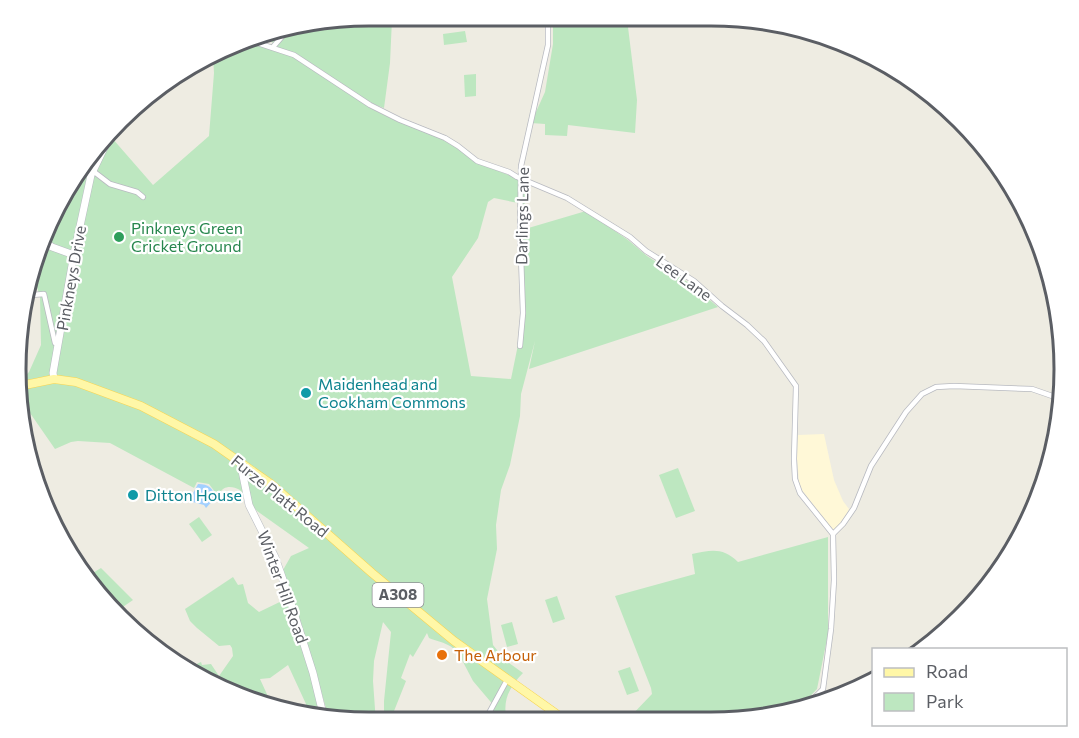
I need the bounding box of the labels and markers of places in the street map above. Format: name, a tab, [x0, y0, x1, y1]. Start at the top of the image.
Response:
place label: Pinkneys Green Cricket Ground	[131, 218, 243, 255]
marker: Pinkneys Green Cricket Ground	[112, 230, 126, 244]
place label: Maidenhead and Cookham Commons	[318, 374, 466, 411]
marker: Maidenhead and Cookham Commons	[299, 386, 313, 400]
place label: Ditton House	[145, 485, 242, 504]
marker: Ditton House	[126, 488, 140, 502]
place label: The Arbour	[454, 645, 537, 664]
marker: The Arbour	[435, 648, 449, 662]

